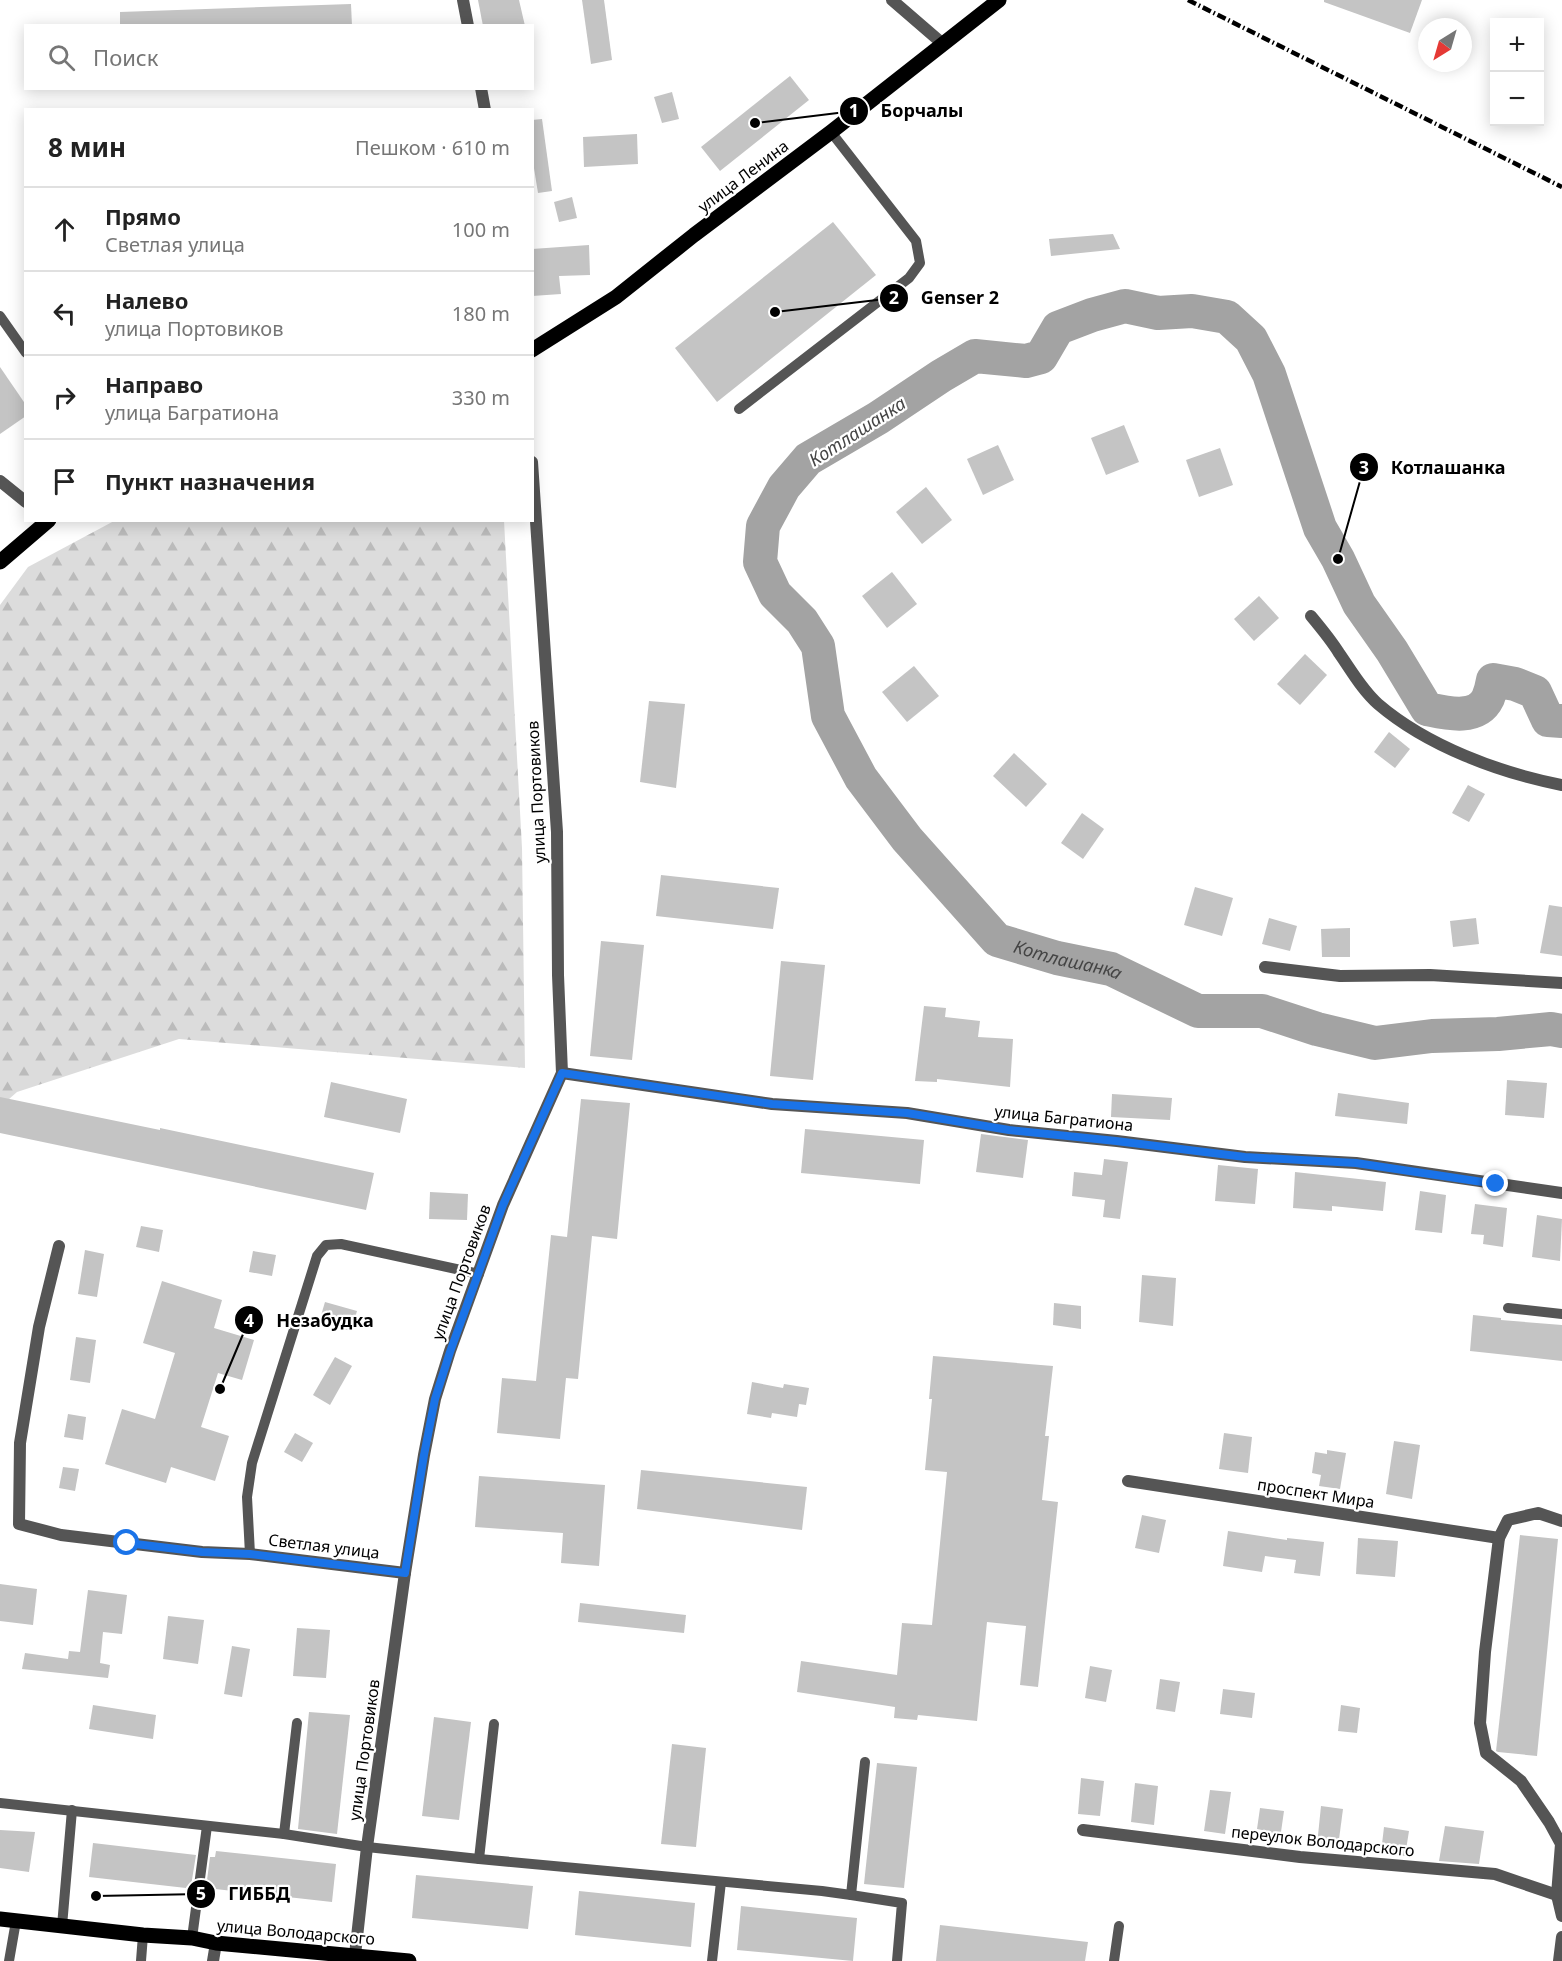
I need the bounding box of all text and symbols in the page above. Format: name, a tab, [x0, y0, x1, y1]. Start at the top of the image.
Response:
north arrow	[1418, 18, 1472, 72]
map controls	[1490, 18, 1544, 126]
button: +	[1490, 18, 1544, 72]
search box	[24, 24, 534, 90]
icon: search	[45, 41, 78, 74]
text: Поиск	[93, 42, 158, 72]
button: −	[1490, 72, 1544, 126]
callout: Борчалы	[839, 93, 975, 129]
text: 1	[849, 98, 859, 122]
text: Борчалы	[881, 98, 963, 122]
text: 8 мин	[48, 129, 126, 165]
text: Пешком · 610 m	[355, 134, 510, 161]
street label: улица Ленина	[693, 135, 793, 217]
text: Прямо	[105, 201, 181, 231]
icon: ahead	[48, 213, 81, 246]
text: 100 m	[452, 216, 510, 243]
text: Светлая улица	[105, 231, 245, 258]
callout: Genser 2	[879, 280, 1011, 316]
text: Налево	[105, 285, 188, 315]
text: 2	[889, 285, 899, 309]
text: Genser 2	[921, 285, 999, 309]
icon: left	[48, 297, 81, 330]
text: 180 m	[452, 300, 510, 327]
text: улица Портовиков	[105, 315, 283, 342]
text: Направо	[105, 369, 203, 399]
icon: right	[48, 381, 81, 414]
text: 330 m	[452, 384, 510, 411]
water label: Котлашанка	[804, 391, 910, 471]
text: улица Багратиона	[105, 399, 279, 426]
callout: Котлашанка	[1349, 449, 1518, 485]
text: 3	[1359, 455, 1369, 479]
text: Котлашанка	[1391, 455, 1505, 479]
icon: arrive	[48, 465, 81, 498]
text: Пункт назначения	[105, 466, 315, 496]
street label: улица Портовиков	[521, 720, 551, 864]
water label: Котлашанка	[1011, 934, 1127, 985]
street label: улица Багратиона	[994, 1100, 1134, 1136]
route end	[1482, 1170, 1508, 1196]
street label: улица Портовиков	[426, 1201, 496, 1343]
callout: Незабудка	[234, 1302, 386, 1338]
text: 4	[244, 1308, 254, 1332]
text: Незабудка	[276, 1308, 374, 1332]
street label: проспект Мира	[1256, 1473, 1376, 1513]
street label: Светлая улица	[267, 1528, 381, 1564]
route start	[113, 1529, 139, 1555]
street label: улица Портовиков	[343, 1678, 385, 1822]
street label: переулок Володарского	[1230, 1820, 1416, 1862]
callout: ГИББД	[186, 1876, 302, 1912]
text: 5	[196, 1881, 206, 1905]
text: ГИББД	[228, 1881, 290, 1905]
street label: улица Володарского	[216, 1914, 376, 1950]

